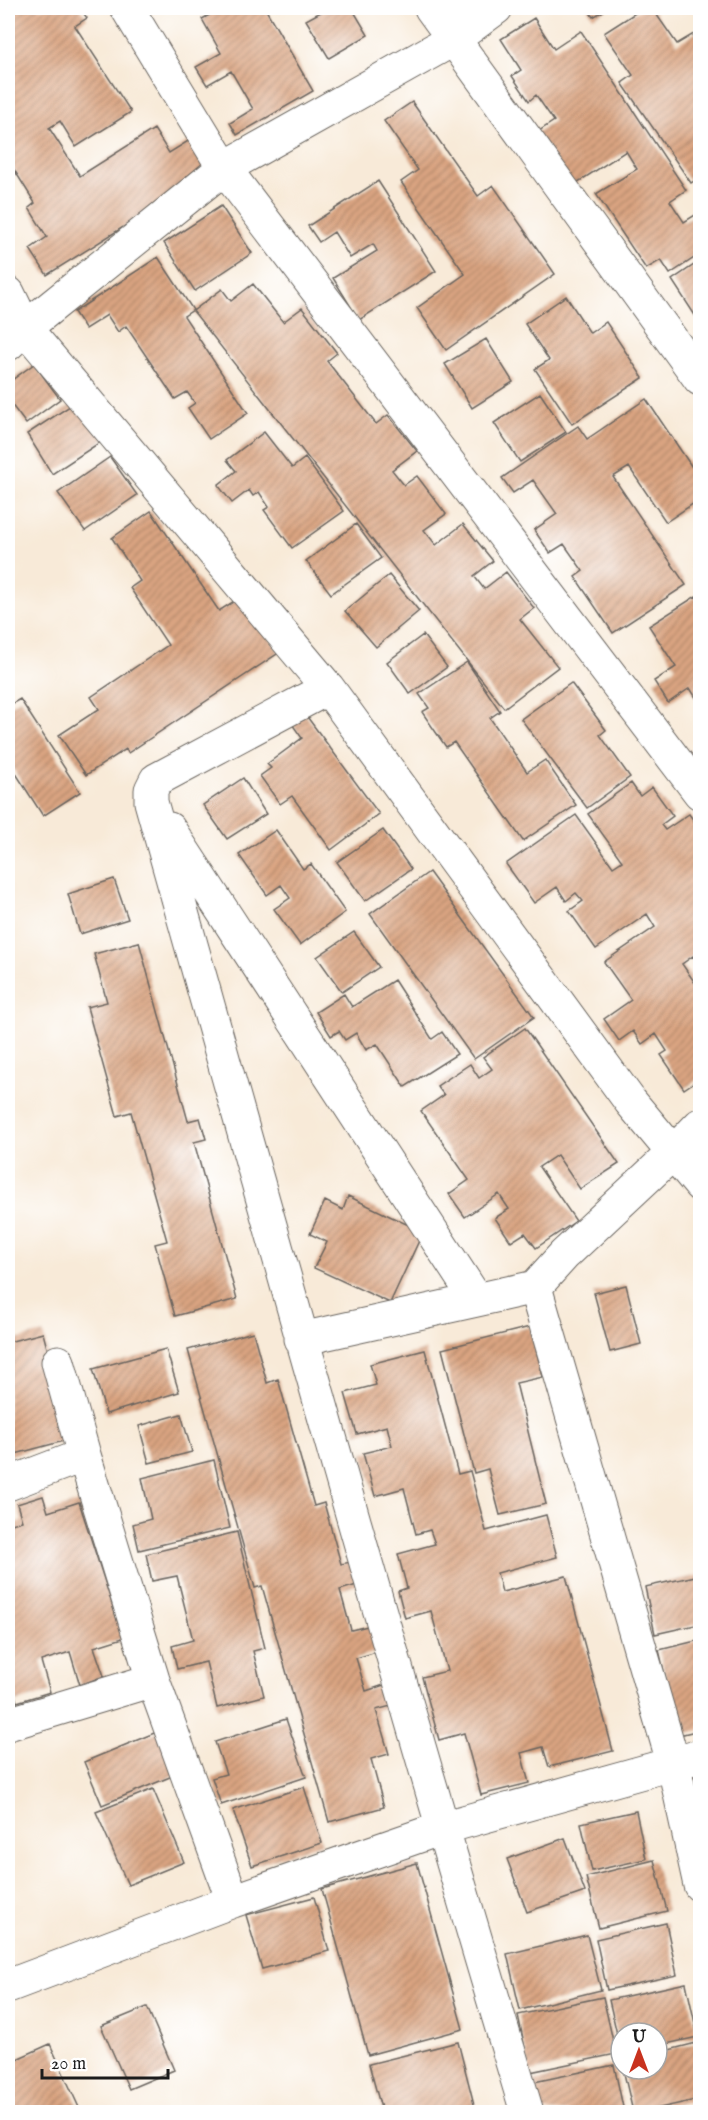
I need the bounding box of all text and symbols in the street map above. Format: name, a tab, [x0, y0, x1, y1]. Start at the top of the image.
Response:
north arrow	[609, 2021, 669, 2081]
text: U	[631, 2028, 646, 2048]
scale bar	[42, 2042, 168, 2080]
text: 20 m	[51, 2053, 86, 2076]

